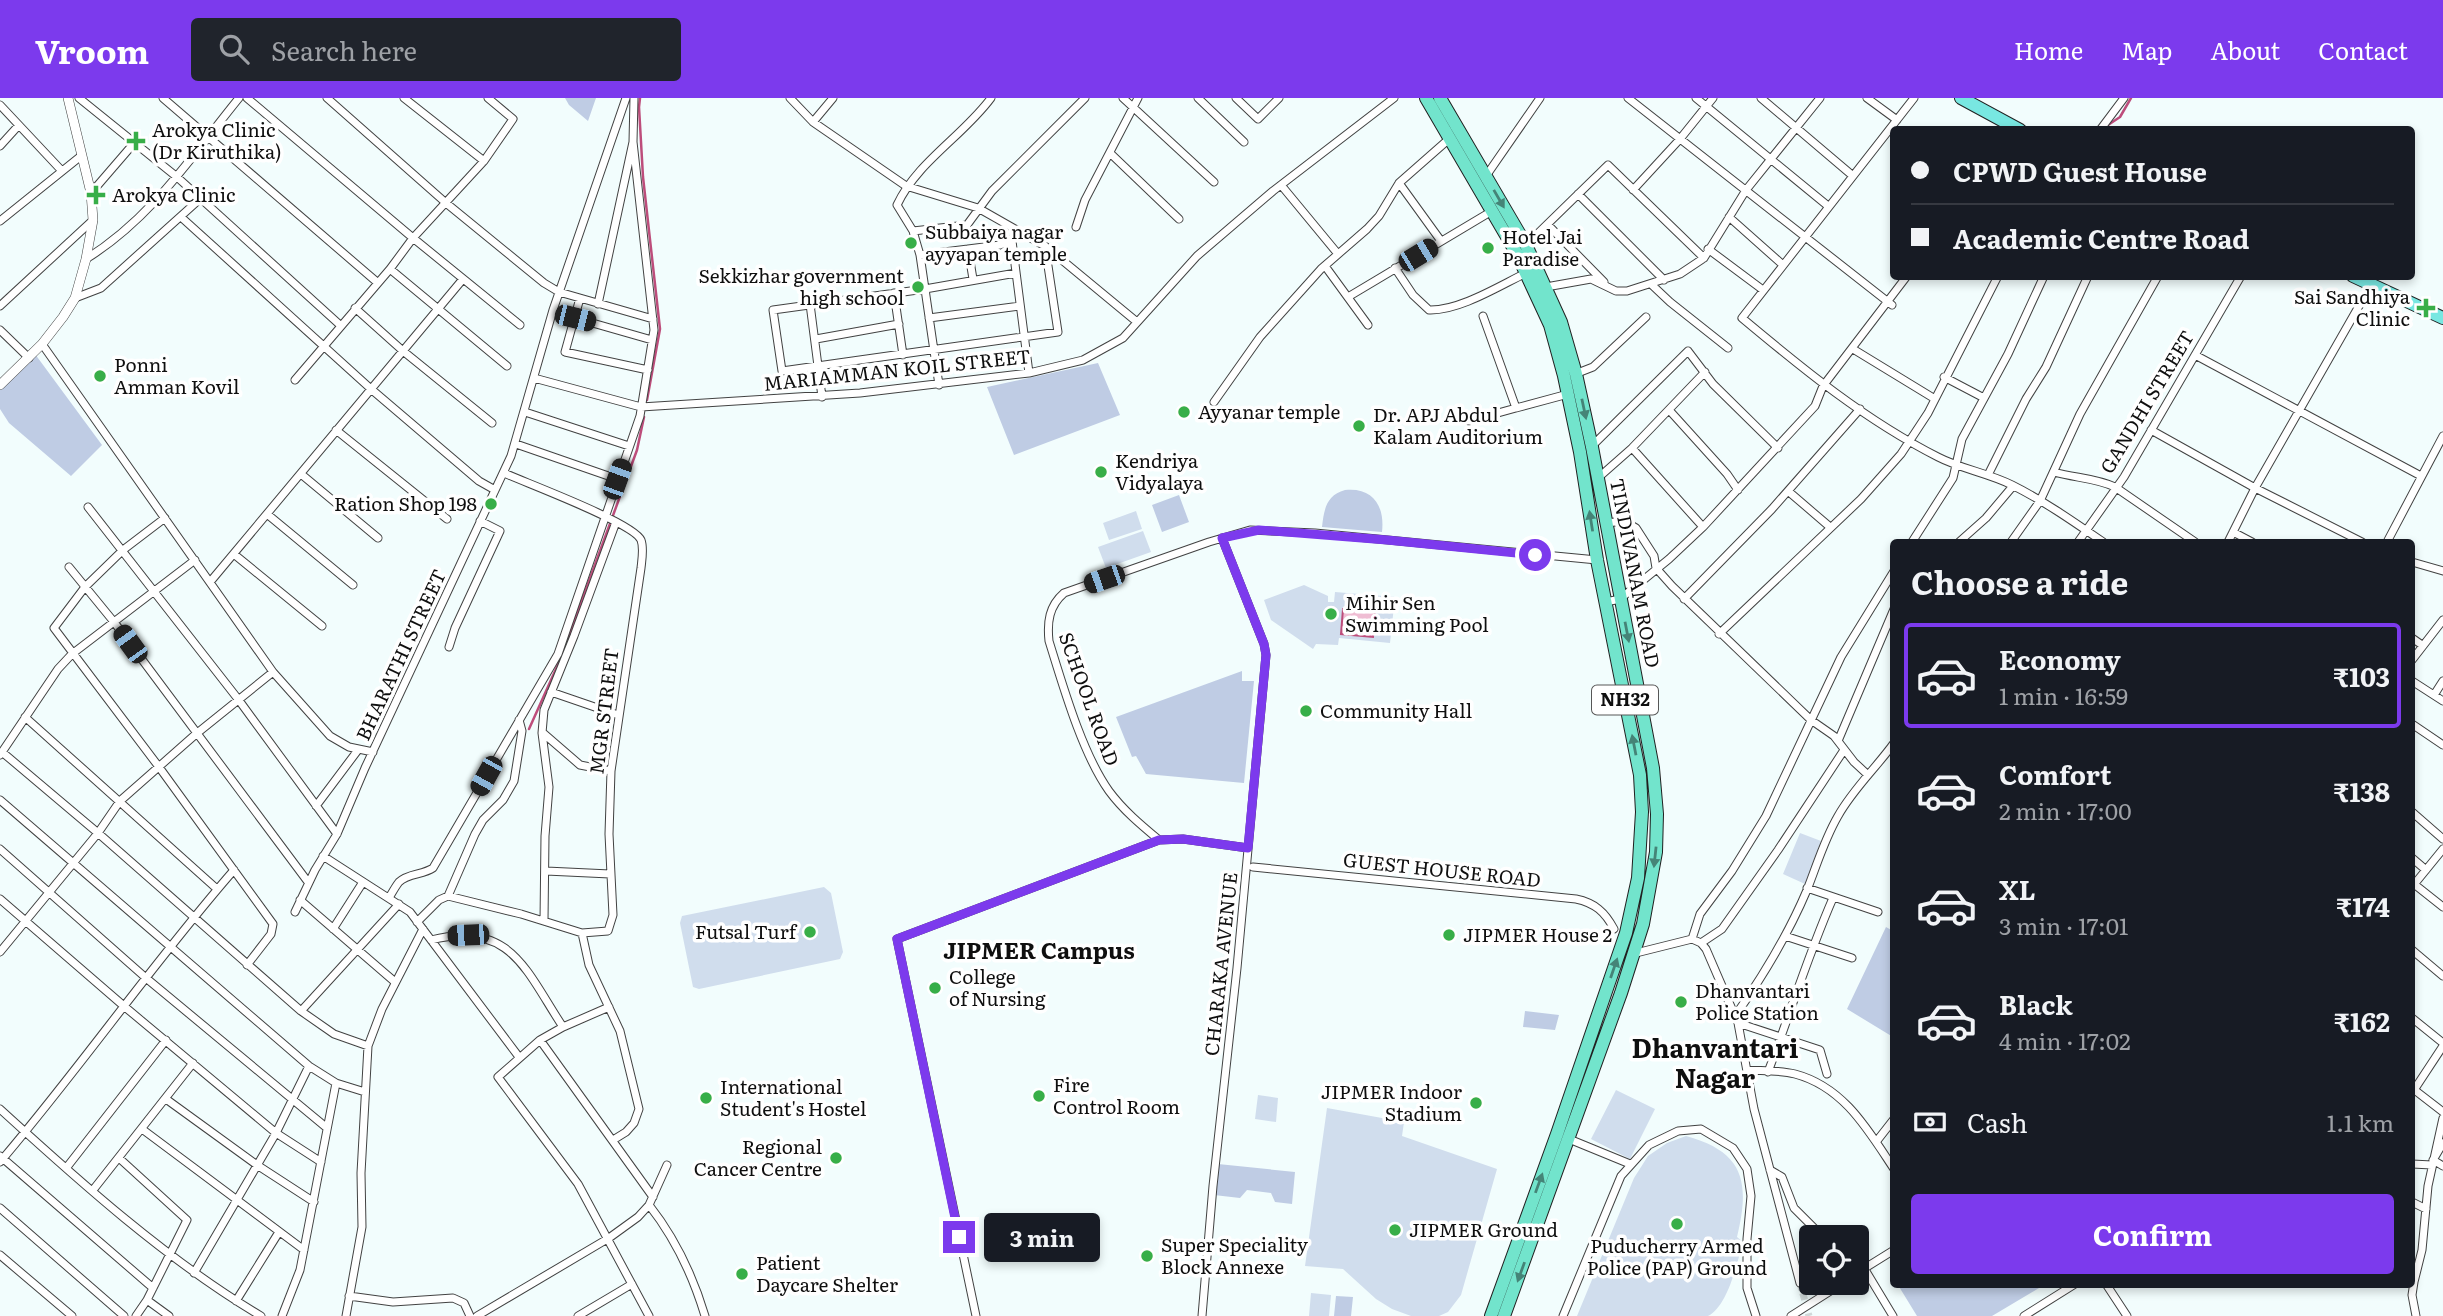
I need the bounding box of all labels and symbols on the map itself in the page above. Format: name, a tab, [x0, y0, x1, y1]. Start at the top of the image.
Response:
place label: Arokya Clinic (Dr Kiruthika)	[152, 115, 281, 165]
marker: Arokya Clinic (Dr Kiruthika)	[126, 131, 146, 151]
place label: Arokya Clinic	[112, 180, 236, 208]
marker: Arokya Clinic	[86, 185, 106, 205]
one-way arrow	[1493, 190, 1505, 209]
place label: Subbaiya nagar ayyapan temple	[925, 217, 1067, 267]
place label: Hotel Jai Paradise	[1502, 222, 1582, 272]
marker: Subbaiya nagar ayyapan temple	[903, 235, 919, 251]
car	[1395, 235, 1442, 275]
marker: Hotel Jai Paradise	[1480, 240, 1496, 256]
place label: Sekkizhar government high school	[698, 261, 904, 311]
marker: Sekkizhar government high school	[910, 279, 926, 295]
place label: Sai Sandhiya Clinic	[2294, 282, 2411, 332]
marker: Sai Sandhiya Clinic	[2416, 298, 2436, 318]
car	[553, 303, 598, 333]
street label: GANDHI STREET	[2092, 325, 2200, 478]
street label: MARIAMMAN KOIL STREET	[762, 341, 1032, 397]
place label: Ponni Amman Kovil	[114, 350, 239, 400]
marker: Ponni Amman Kovil	[92, 368, 108, 384]
place label: Ayyanar temple	[1198, 397, 1340, 425]
one-way arrow	[1578, 398, 1589, 420]
place label: Dr. APJ Abdul Kalam Auditorium	[1373, 400, 1543, 450]
marker: Ayyanar temple	[1176, 404, 1192, 420]
marker: Dr. APJ Abdul Kalam Auditorium	[1351, 418, 1367, 434]
place label: Kendriya Vidyalaya	[1115, 446, 1204, 496]
car	[600, 456, 635, 502]
marker: Kendriya Vidyalaya	[1093, 464, 1109, 480]
street label: TINDIVANAM ROAD	[1604, 476, 1668, 670]
place label: Ration Shop 198	[334, 489, 477, 517]
marker: Ration Shop 198	[483, 496, 499, 512]
one-way arrow	[1585, 510, 1596, 532]
route start	[1519, 539, 1551, 571]
car	[1081, 562, 1128, 596]
street label: BHARATHI STREET	[348, 564, 452, 745]
place label: Mihir Sen Swimming Pool	[1345, 588, 1489, 638]
marker: Mihir Sen Swimming Pool	[1323, 606, 1339, 622]
car	[110, 621, 151, 667]
one-way arrow	[1621, 621, 1632, 643]
street label: SCHOOL ROAD	[1053, 628, 1127, 769]
street label: MGR STREET	[581, 646, 625, 776]
road number: NH32	[1592, 686, 1658, 714]
place label: Community Hall	[1320, 696, 1472, 724]
marker: Community Hall	[1298, 703, 1314, 719]
one-way arrow	[1628, 734, 1639, 756]
car	[467, 753, 506, 799]
street label: GUEST HOUSE ROAD	[1342, 845, 1542, 893]
one-way arrow	[1649, 846, 1660, 868]
street label: CHARAKA AVENUE	[1196, 871, 1244, 1057]
place label: Futsal Turf	[695, 917, 798, 945]
place label: JIPMER House 2	[1463, 920, 1612, 948]
car	[447, 924, 490, 946]
marker: Futsal Turf	[802, 924, 818, 940]
marker: JIPMER House 2	[1441, 927, 1457, 943]
district label: JIPMER Campus	[943, 932, 1135, 966]
one-way arrow	[1609, 957, 1620, 978]
place label: College of Nursing	[949, 962, 1046, 1012]
place label: Dhanvantari Police Station	[1695, 976, 1819, 1026]
marker: College of Nursing	[927, 980, 943, 996]
marker: Dhanvantari Police Station	[1673, 994, 1689, 1010]
district label: Dhanvantari Nagar	[1631, 1027, 1799, 1096]
place label: Fire Control Room	[1053, 1070, 1180, 1120]
place label: International Student's Hostel	[720, 1072, 866, 1122]
place label: JIPMER Indoor Stadium	[1321, 1077, 1462, 1127]
marker: Fire Control Room	[1031, 1088, 1047, 1104]
marker: International Student's Hostel	[698, 1090, 714, 1106]
marker: JIPMER Indoor Stadium	[1468, 1095, 1484, 1111]
place label: Regional Cancer Centre	[694, 1132, 822, 1182]
marker: Regional Cancer Centre	[828, 1150, 844, 1166]
one-way arrow	[1534, 1172, 1545, 1193]
callout: 3 min	[984, 1212, 1099, 1262]
place label: JIPMER Ground	[1409, 1215, 1558, 1243]
marker: Puducherry Armed Police (PAP) Ground	[1669, 1216, 1685, 1232]
route end	[943, 1221, 975, 1253]
marker: JIPMER Ground	[1387, 1222, 1403, 1238]
place label: Super Speciality Block Annexe	[1161, 1230, 1308, 1280]
place label: Puducherry Armed Police (PAP) Ground	[1587, 1231, 1768, 1281]
place label: Patient Daycare Shelter	[756, 1248, 898, 1298]
marker: Super Speciality Block Annexe	[1139, 1248, 1155, 1264]
one-way arrow	[1515, 1262, 1526, 1283]
marker: Patient Daycare Shelter	[734, 1266, 750, 1282]

